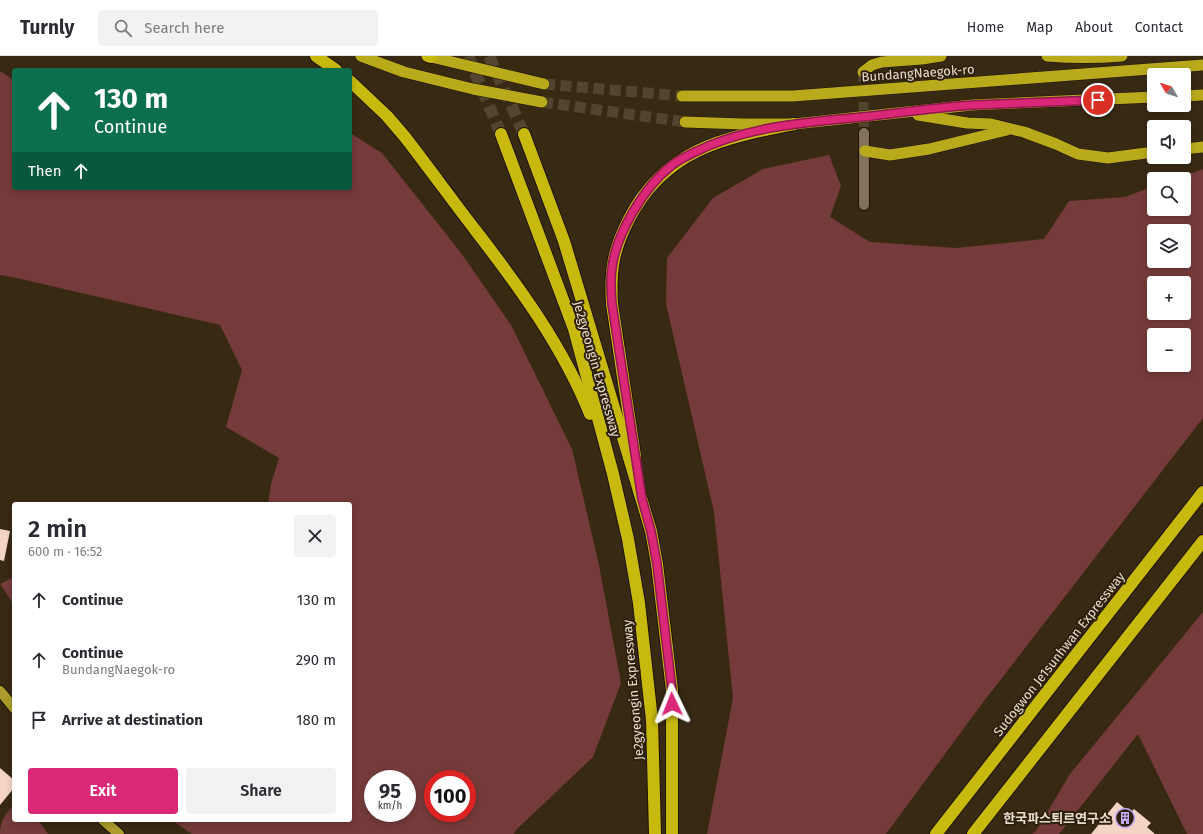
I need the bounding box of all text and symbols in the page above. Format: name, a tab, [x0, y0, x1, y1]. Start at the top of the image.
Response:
search box	[98, 10, 378, 46]
text: Turnly	[20, 16, 74, 39]
icon: search	[112, 17, 134, 39]
text: Search here	[144, 19, 224, 37]
text: Home	[967, 19, 1004, 36]
text: Map	[1026, 19, 1053, 36]
text: About	[1075, 19, 1113, 36]
text: Contact	[1135, 19, 1183, 36]
street label: BundangNaegok-ro	[861, 62, 975, 84]
north arrow	[1147, 68, 1191, 112]
map controls	[1147, 68, 1191, 372]
text: 130 m	[94, 82, 168, 115]
pin	[1081, 83, 1115, 117]
icon: ahead	[28, 84, 80, 136]
icon: arrive	[1087, 89, 1109, 111]
text: Continue	[94, 116, 167, 138]
button: sound	[1147, 120, 1191, 164]
icon: ahead	[70, 160, 92, 182]
text: Then	[28, 162, 62, 180]
button: search	[1147, 172, 1191, 216]
button: layers	[1147, 224, 1191, 268]
button: +	[1147, 276, 1191, 320]
street label: Je2gyeongin Expressway	[570, 299, 624, 439]
button: −	[1147, 328, 1191, 372]
text: 2 min	[28, 515, 87, 543]
button: close	[294, 515, 336, 557]
text: 600 m · 16:52	[28, 544, 103, 559]
street label: Sudogwon Je1sunhwan Expressway	[990, 569, 1128, 739]
icon: ahead	[28, 589, 50, 611]
text: Continue	[62, 591, 123, 609]
text: 130 m	[297, 591, 336, 609]
street label: Je2gyeongin Expressway	[619, 619, 647, 761]
text: Continue	[62, 644, 123, 662]
icon: ahead	[28, 649, 50, 671]
text: 290 m	[296, 651, 336, 669]
text: BundangNaegok-ro	[62, 662, 175, 677]
position arrow	[651, 683, 693, 725]
icon: arrive	[28, 709, 50, 731]
text: Arrive at destination	[62, 711, 203, 729]
text: 180 m	[296, 711, 336, 729]
button: Exit	[28, 768, 178, 814]
button: Share	[186, 768, 336, 814]
speed limit sign: 100	[424, 770, 476, 822]
text: 95	[379, 779, 401, 803]
text: km/h	[378, 800, 402, 812]
building icon: 한국파스퇴르연구소	[1114, 807, 1136, 829]
place label: 한국파스퇴르연구소	[1003, 811, 1111, 826]

